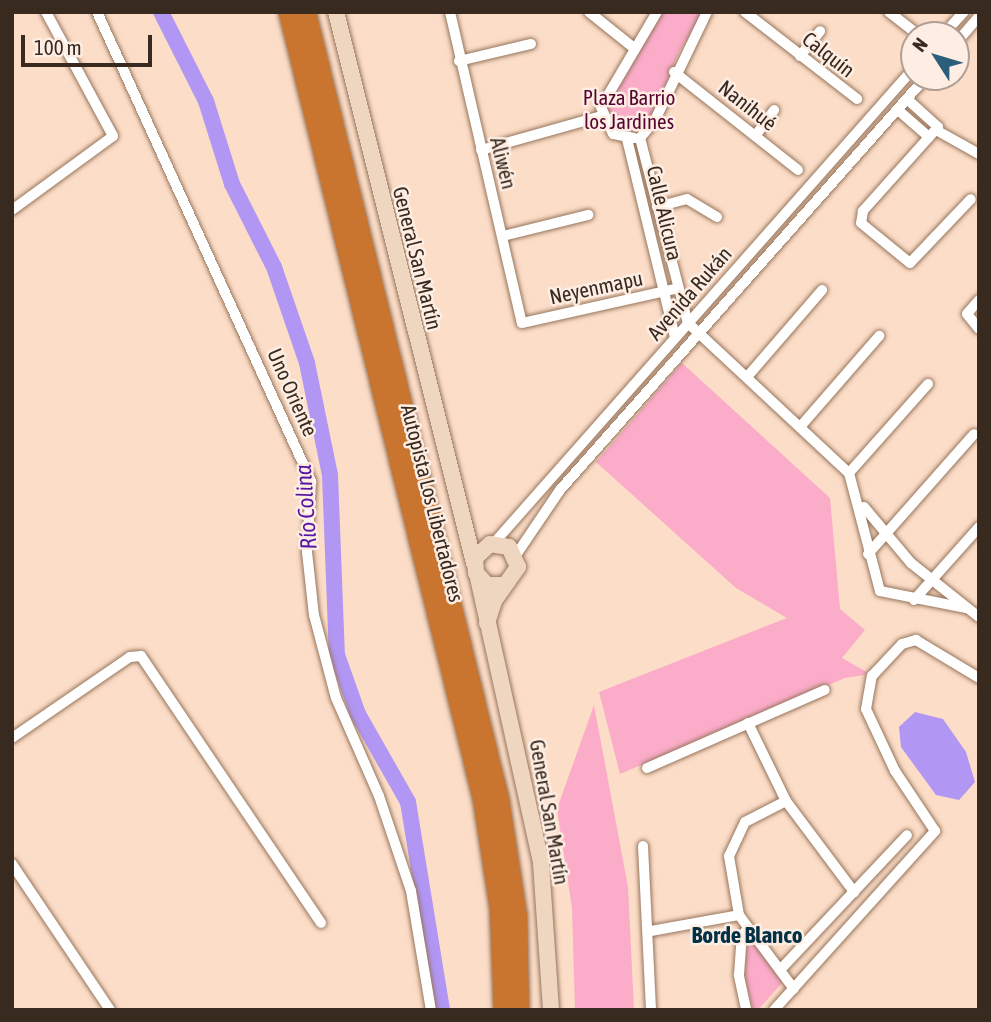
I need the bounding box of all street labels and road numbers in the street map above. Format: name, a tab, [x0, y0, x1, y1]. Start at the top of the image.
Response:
street label: Calquín	[798, 26, 860, 82]
street label: Nanihué	[714, 74, 782, 136]
street label: Aliwén	[485, 134, 523, 192]
street label: Calle Alicura	[642, 163, 688, 263]
street label: General San Martín	[388, 184, 448, 332]
street label: Avenida Rukán	[642, 241, 736, 345]
street label: Neyenmapu	[547, 265, 645, 309]
street label: Uno Oriente	[262, 344, 324, 440]
street label: Autopista Los Libertadores	[396, 402, 470, 604]
street label: General San Martín	[525, 737, 575, 887]

